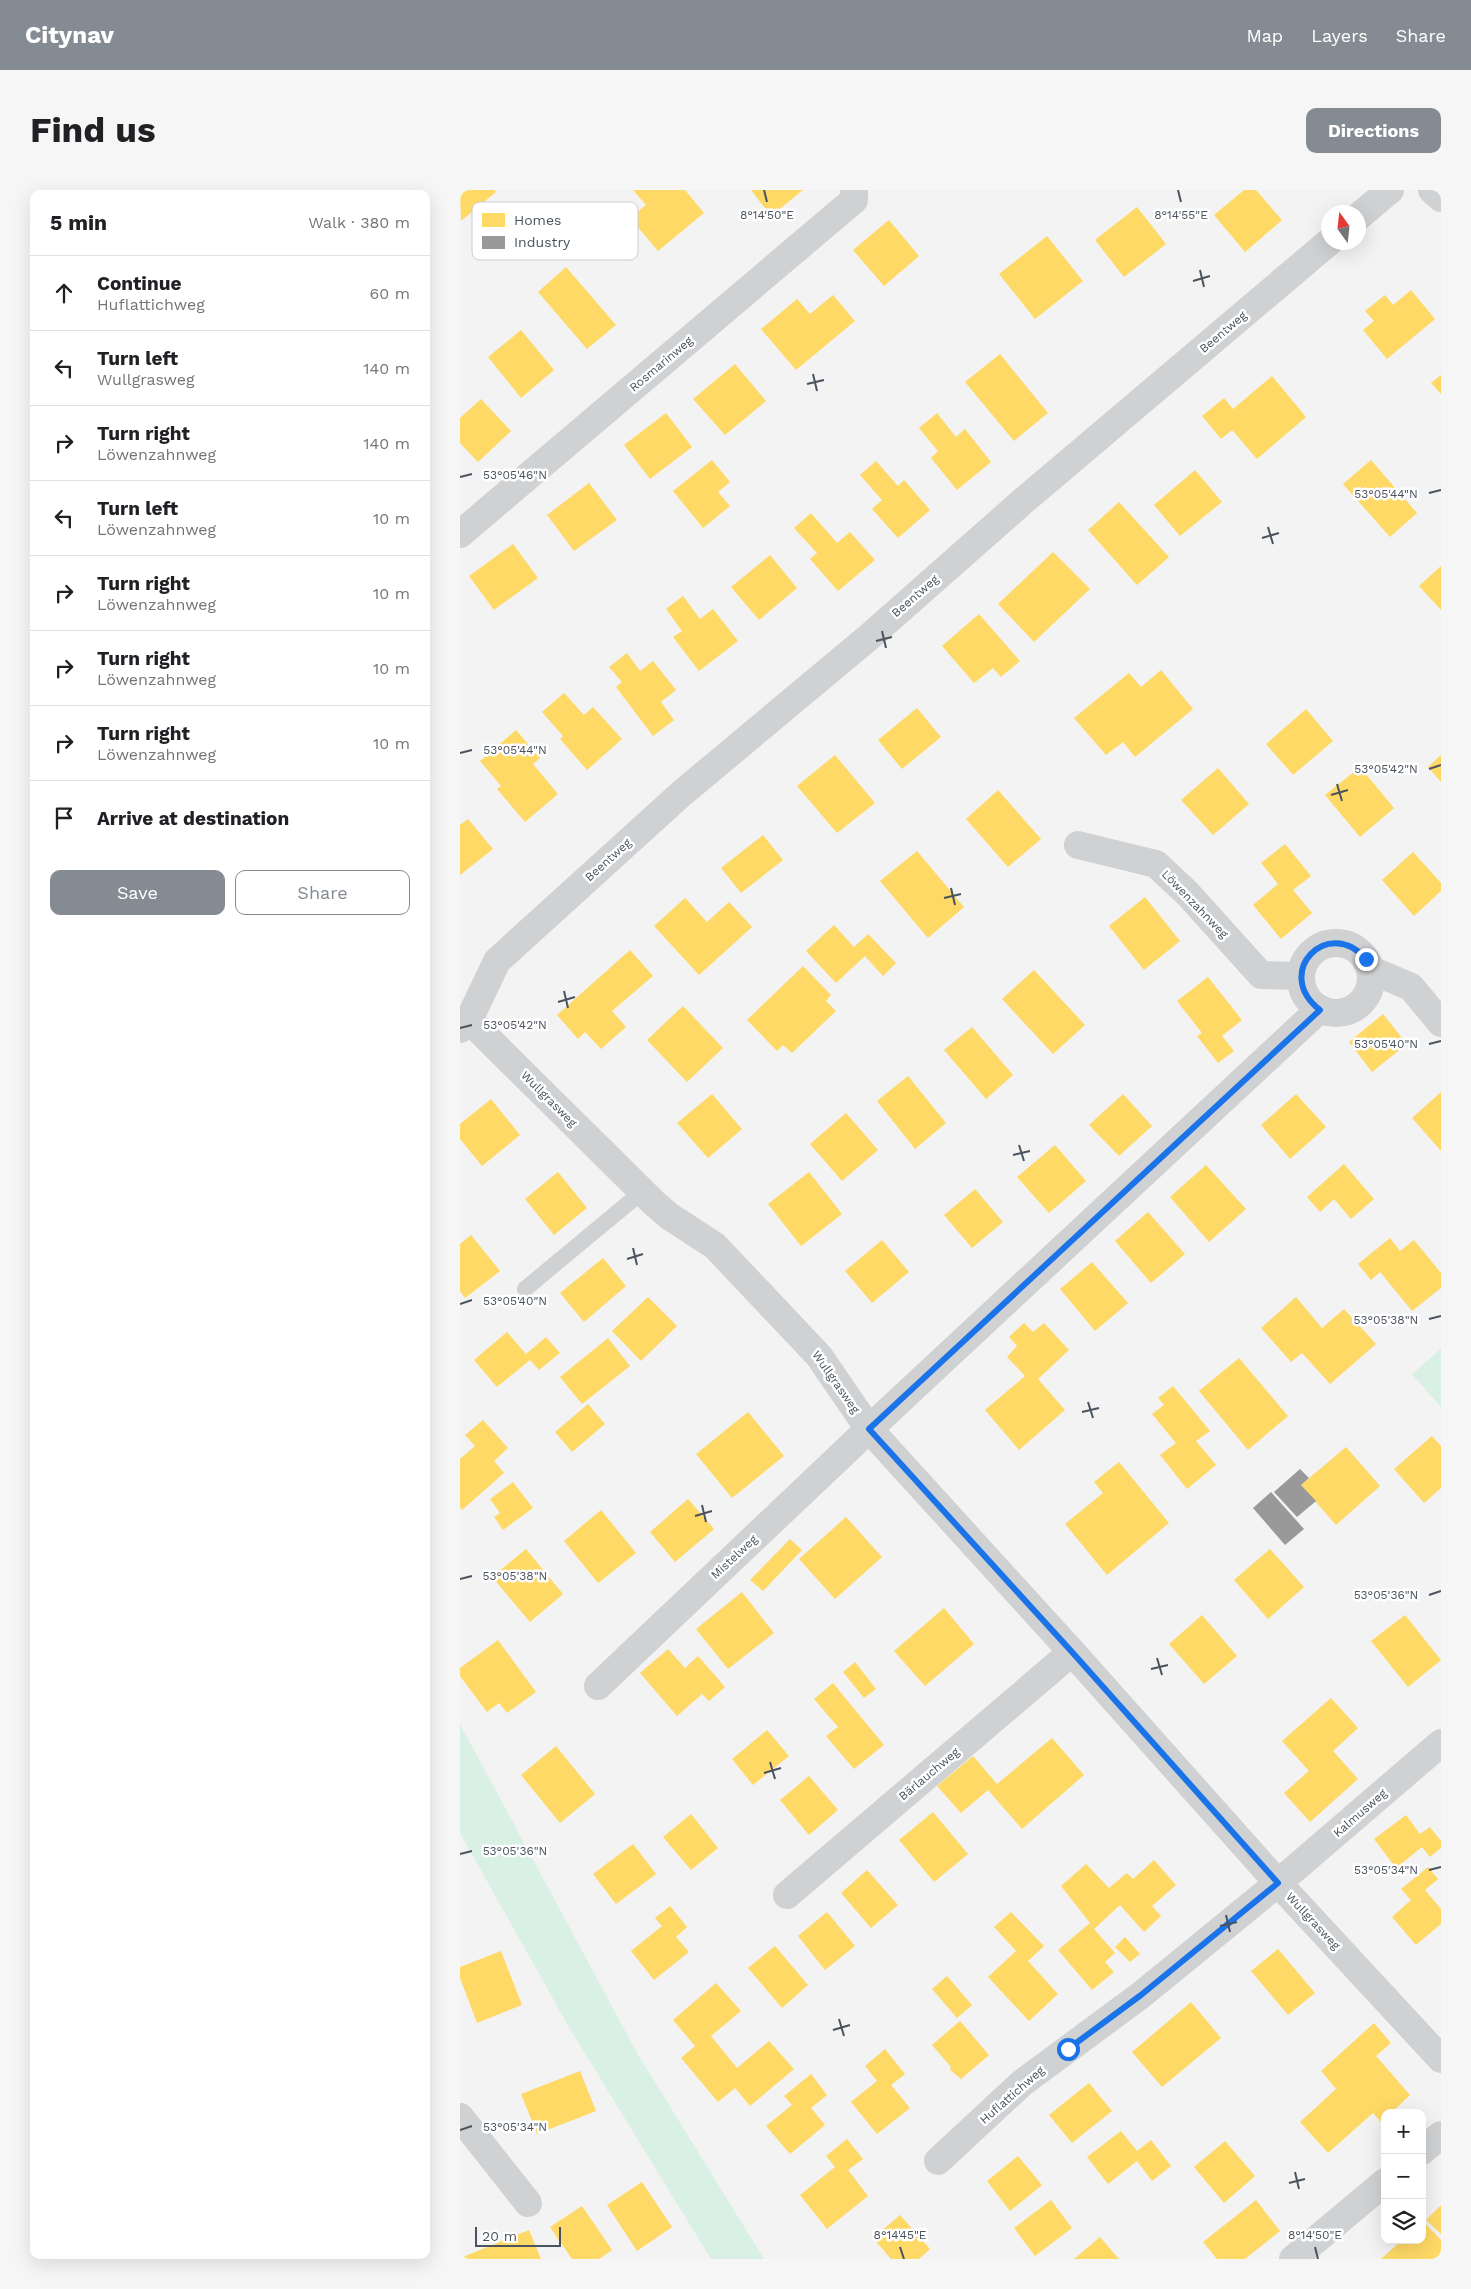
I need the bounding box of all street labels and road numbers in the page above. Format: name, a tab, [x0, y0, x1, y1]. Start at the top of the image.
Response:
street label: Beentweg	[1197, 308, 1250, 356]
street label: Rosmarinweg	[627, 333, 696, 394]
street label: Beentweg	[889, 572, 942, 620]
street label: Beentweg	[582, 835, 634, 884]
street label: Löwenzahnweg	[1159, 867, 1231, 941]
street label: Wullgrasweg	[518, 1068, 580, 1130]
street label: Wullgrasweg	[809, 1348, 863, 1416]
street label: Mistelweg	[708, 1532, 761, 1582]
street label: Bärlauchweg	[896, 1744, 963, 1803]
street label: Kalmusweg	[1330, 1786, 1390, 1840]
street label: Wullgrasweg	[1283, 1890, 1343, 1953]
street label: Huflattichweg	[977, 2063, 1048, 2127]

